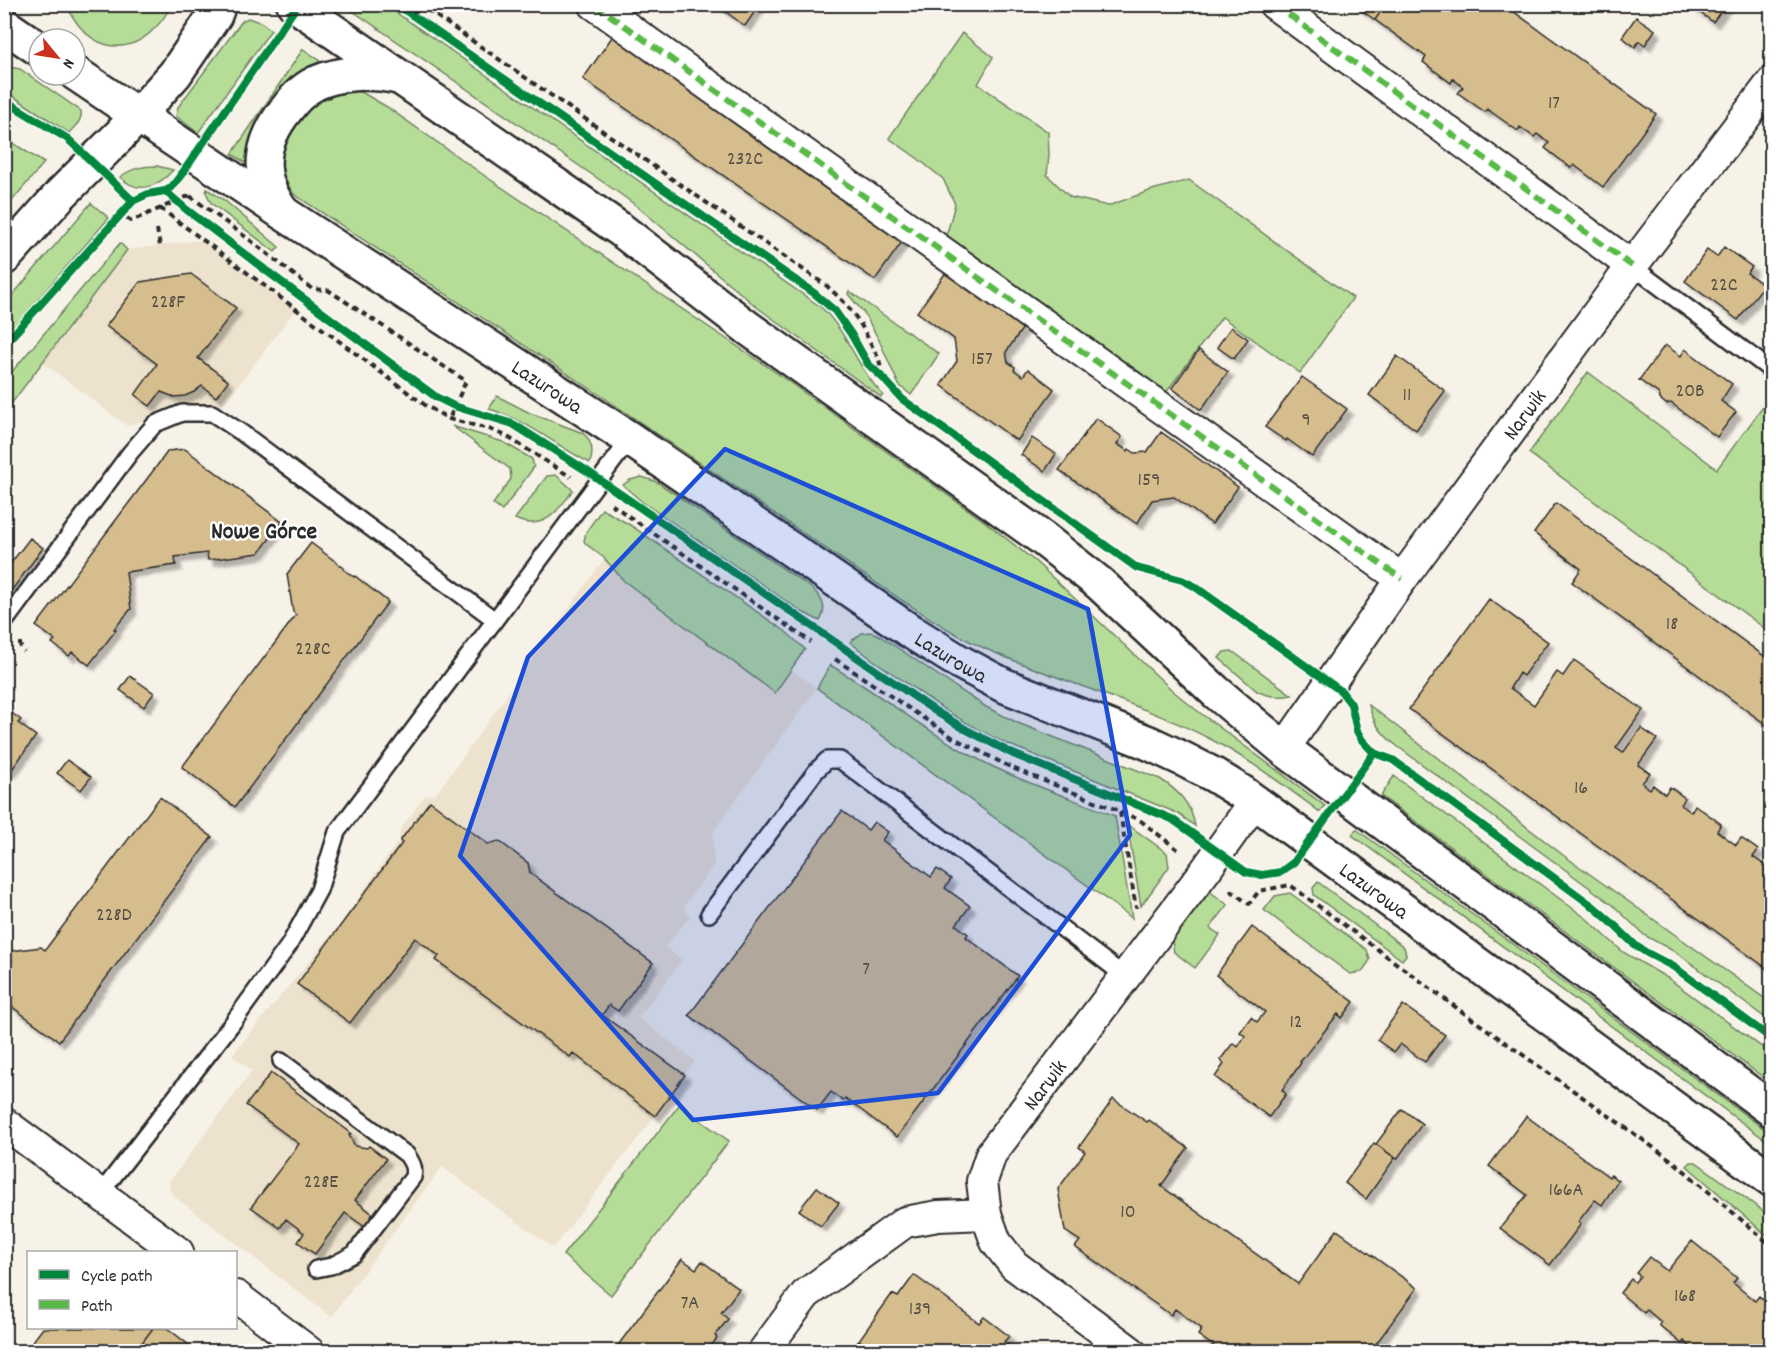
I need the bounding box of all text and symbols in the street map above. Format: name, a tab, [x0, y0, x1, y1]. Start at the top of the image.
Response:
north arrow	[27, 27, 87, 87]
text: N	[56, 54, 80, 73]
house number: 17	[1548, 90, 1560, 118]
house number: 232C	[727, 146, 763, 174]
house number: 22C	[1710, 272, 1738, 300]
house number: 228F	[151, 289, 185, 317]
house number: 157	[971, 346, 993, 374]
street label: Lazurowa	[504, 354, 589, 424]
house number: 20B	[1675, 378, 1705, 406]
house number: 11	[1403, 382, 1411, 410]
street label: Narwik	[1497, 384, 1555, 448]
house number: 9	[1301, 407, 1311, 435]
house number: 159	[1138, 467, 1160, 495]
district label: Nowe Górce	[211, 516, 317, 550]
house number: 18	[1666, 611, 1678, 639]
street label: Lazurowa	[907, 626, 992, 693]
house number: 228C	[295, 636, 331, 664]
house number: 16	[1574, 775, 1588, 803]
street label: Lazurowa	[1331, 856, 1415, 929]
house number: 228D	[96, 902, 132, 930]
house number: 7	[862, 956, 870, 984]
house number: 12	[1289, 1009, 1303, 1037]
street label: Narwik	[1017, 1054, 1076, 1118]
house number: 228E	[304, 1169, 338, 1197]
house number: 166A	[1549, 1177, 1584, 1205]
house number: 10	[1120, 1199, 1136, 1227]
legend	[27, 1251, 237, 1329]
text: Cycle path	[81, 1265, 152, 1290]
house number: 168	[1674, 1283, 1696, 1311]
house number: 7A	[681, 1290, 699, 1318]
text: Path	[81, 1295, 113, 1320]
house number: 139	[909, 1296, 931, 1324]

